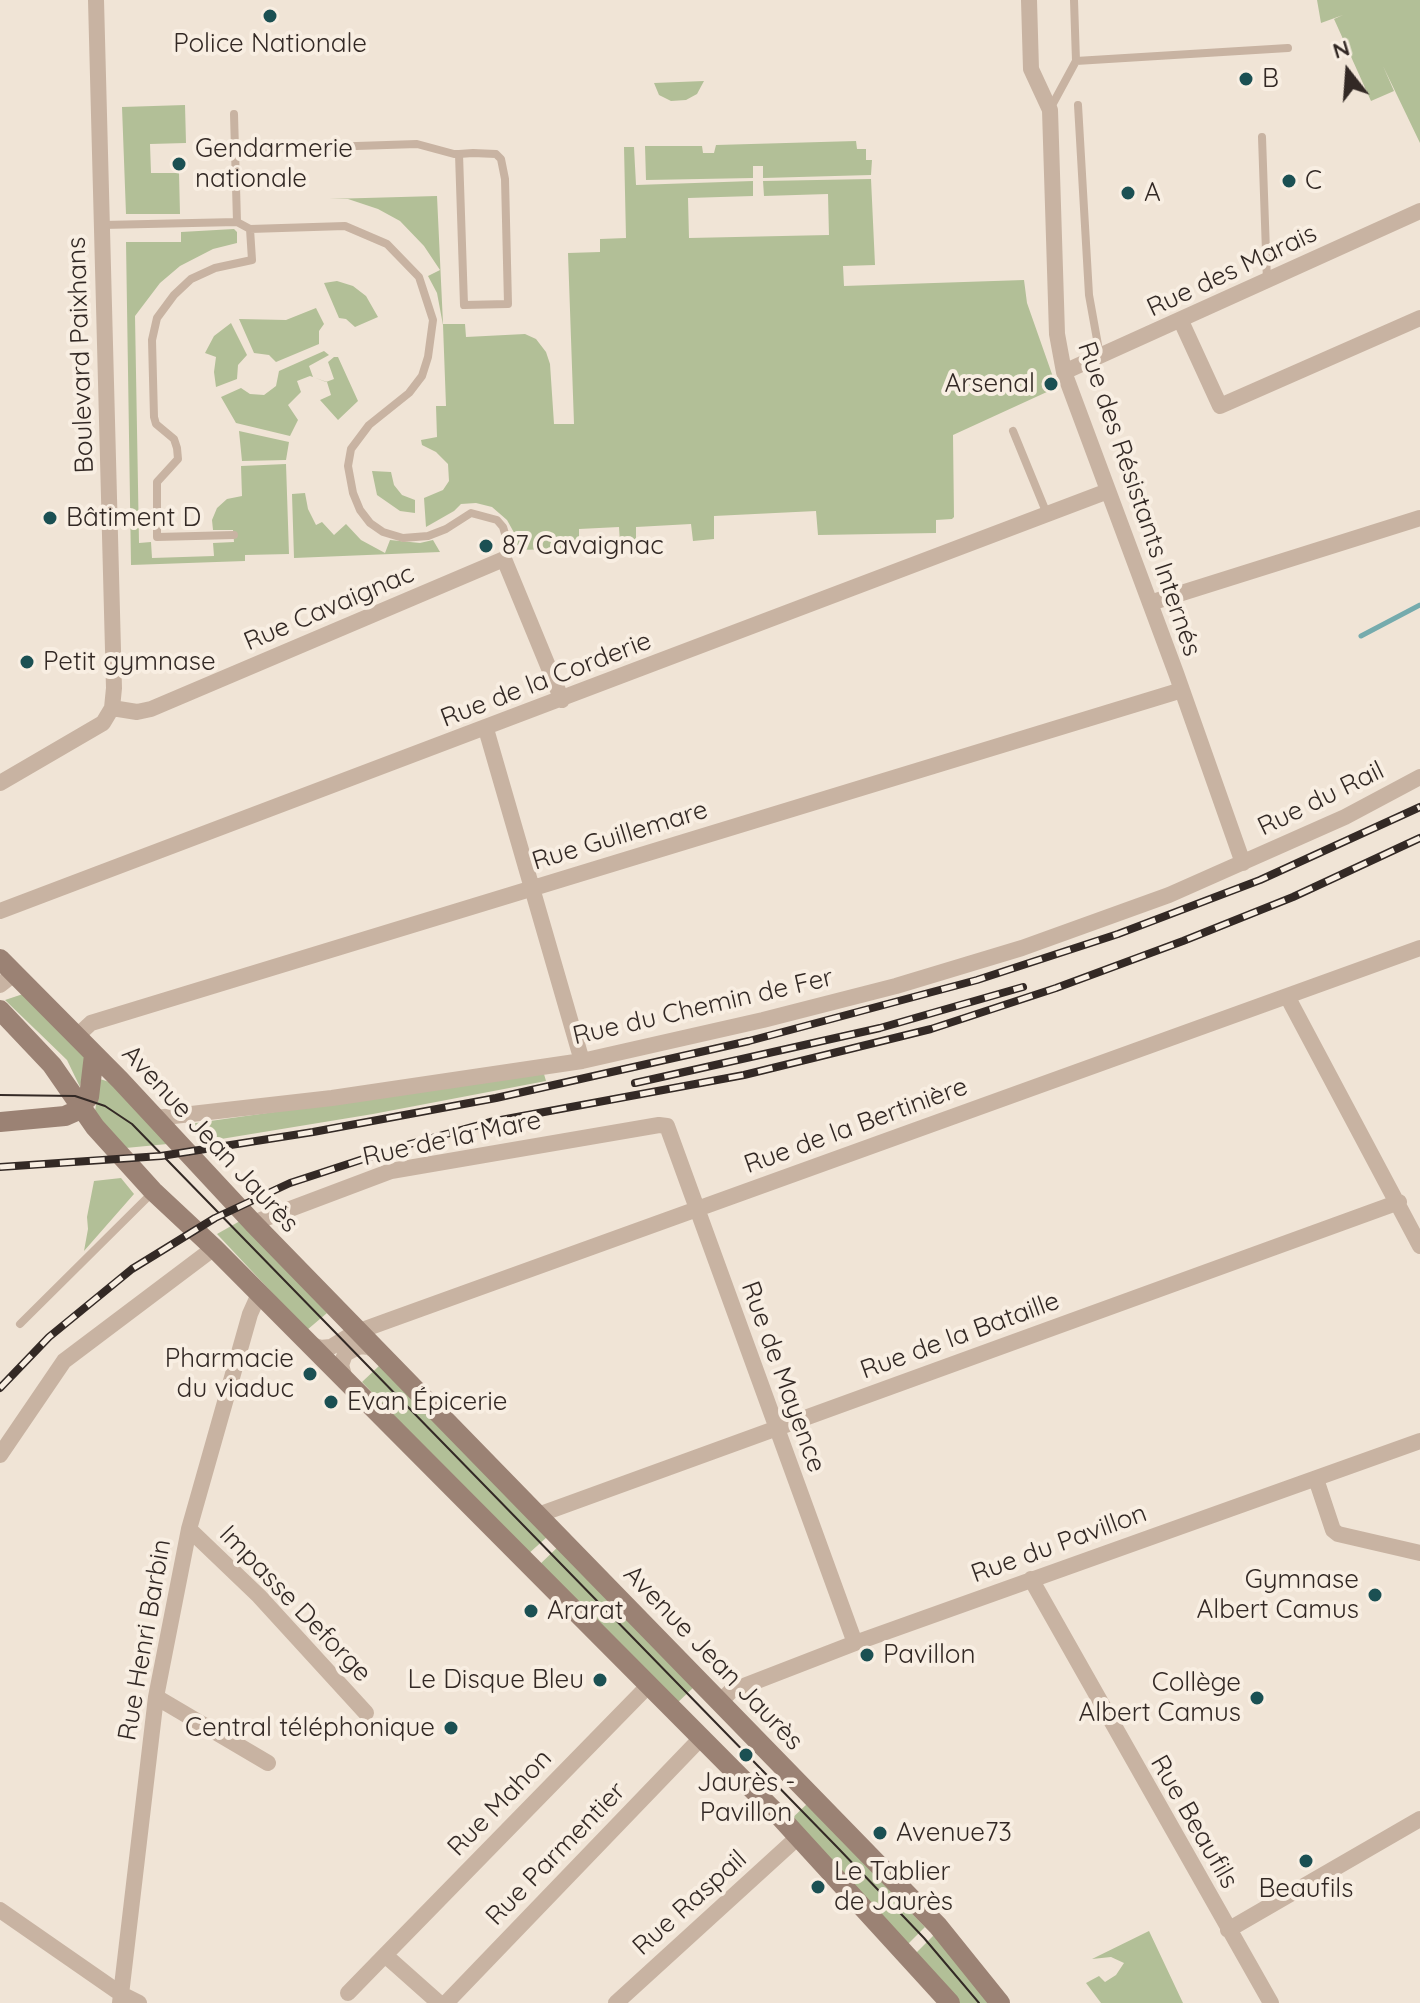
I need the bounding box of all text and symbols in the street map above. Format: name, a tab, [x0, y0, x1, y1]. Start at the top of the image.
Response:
marker: Police Nationale	[261, 7, 279, 25]
place label: Police Nationale	[173, 28, 367, 60]
north arrow	[1308, 32, 1388, 112]
text: N	[1329, 33, 1353, 65]
place label: B	[1262, 63, 1279, 95]
marker: B	[1237, 70, 1255, 88]
place label: Gendarmerie nationale	[195, 133, 353, 194]
marker: Gendarmerie nationale	[170, 155, 188, 173]
place label: C	[1305, 165, 1322, 197]
marker: C	[1280, 172, 1298, 190]
place label: A	[1144, 177, 1161, 209]
marker: A	[1119, 184, 1137, 202]
street label: Rue des Marais	[1142, 218, 1322, 324]
street label: Boulevard Paixhans	[61, 236, 101, 474]
street label: Rue des Résistants Internés	[1070, 338, 1208, 660]
place label: Arsenal	[945, 368, 1035, 400]
marker: Arsenal	[1042, 375, 1060, 393]
place label: Bâtiment D	[66, 502, 201, 534]
marker: Bâtiment D	[41, 509, 59, 527]
place label: 87 Cavaignac	[502, 530, 664, 562]
marker: 87 Cavaignac	[477, 537, 495, 555]
street label: Rue Cavaignac	[239, 558, 419, 658]
street label: Rue de la Corderie	[436, 625, 656, 735]
place label: Petit gymnase	[43, 646, 216, 678]
marker: Petit gymnase	[18, 653, 36, 671]
street label: Rue du Rail	[1253, 755, 1389, 843]
street label: Rue Guillemare	[528, 794, 712, 878]
street label: Rue du Chemin de Fer	[570, 962, 836, 1052]
street label: Avenue Jean Jaurès	[115, 1039, 305, 1239]
street label: Rue de la Bertinière	[740, 1071, 972, 1181]
street label: Rue de la Mare	[360, 1105, 544, 1173]
street label: Rue de Mayence	[734, 1277, 832, 1477]
street label: Rue de la Bataille	[856, 1286, 1064, 1386]
place label: Pharmacie du viaduc	[165, 1343, 294, 1404]
marker: Pharmacie du viaduc	[301, 1365, 319, 1383]
place label: Evan Épicerie	[347, 1386, 507, 1418]
marker: Evan Épicerie	[322, 1393, 340, 1411]
street label: Rue du Pavillon	[967, 1498, 1151, 1590]
street label: Impasse Deforge	[212, 1519, 378, 1689]
street label: Rue Henri Barbin	[112, 1537, 178, 1743]
street label: Avenue Jean Jaurès	[617, 1559, 809, 1757]
place label: Gymnase Albert Camus	[1196, 1564, 1359, 1626]
marker: Gymnase Albert Camus	[1366, 1586, 1384, 1604]
place label: Ararat	[547, 1595, 624, 1627]
marker: Ararat	[522, 1602, 540, 1620]
place label: Pavillon	[883, 1639, 976, 1671]
marker: Pavillon	[858, 1646, 876, 1664]
place label: Le Disque Bleu	[408, 1664, 584, 1696]
place label: Collège Albert Camus	[1078, 1667, 1241, 1728]
marker: Le Disque Bleu	[591, 1671, 609, 1689]
marker: Collège Albert Camus	[1248, 1689, 1266, 1707]
place label: Central téléphonique	[185, 1712, 435, 1744]
marker: Central téléphonique	[442, 1719, 460, 1737]
street label: Rue Mahon	[441, 1743, 559, 1863]
marker: Jaurès - Pavillon	[737, 1746, 755, 1764]
street label: Rue Beaufils	[1143, 1750, 1245, 1894]
place label: Jaurès - Pavillon	[697, 1767, 795, 1828]
street label: Rue Parmentier	[480, 1776, 632, 1932]
place label: Avenue73	[896, 1817, 1012, 1849]
marker: Avenue73	[871, 1824, 889, 1842]
street label: Rue Raspail	[627, 1844, 753, 1962]
marker: Beaufils	[1297, 1852, 1315, 1870]
place label: Le Tablier de Jaurès	[834, 1856, 953, 1918]
place label: Beaufils	[1258, 1873, 1354, 1905]
marker: Le Tablier de Jaurès	[809, 1878, 827, 1896]

